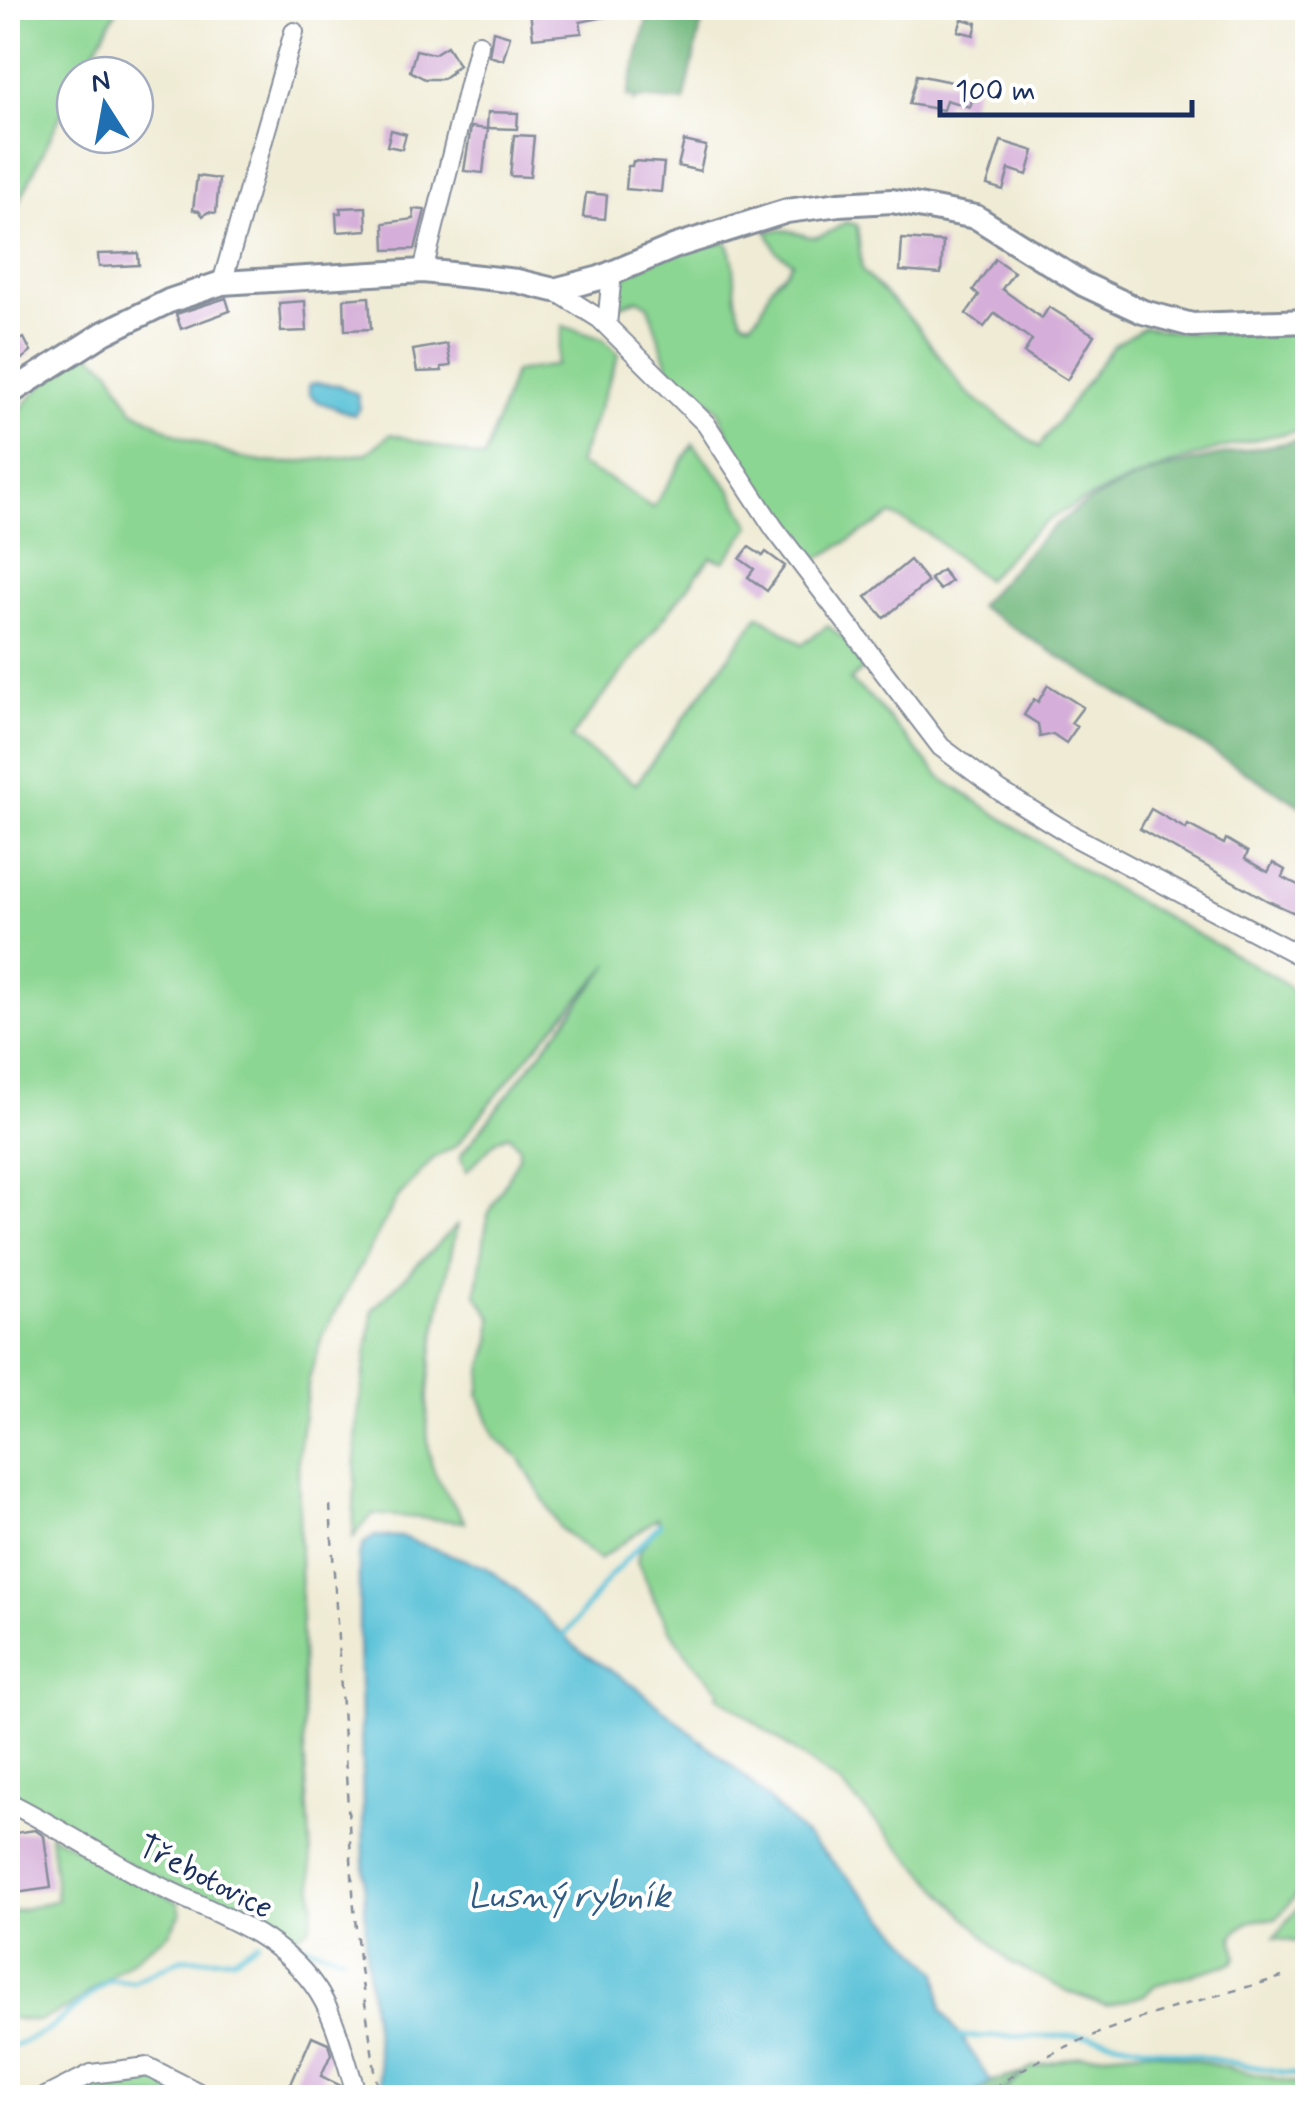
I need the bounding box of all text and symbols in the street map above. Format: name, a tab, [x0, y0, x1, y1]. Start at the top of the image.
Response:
north arrow	[55, 55, 155, 155]
scale bar	[940, 55, 1192, 117]
text: N	[88, 63, 113, 103]
text: 100 m	[955, 72, 1036, 111]
street label: Třebotovice	[130, 1826, 280, 1930]
water label: Lusný rybník	[467, 1874, 673, 1920]

